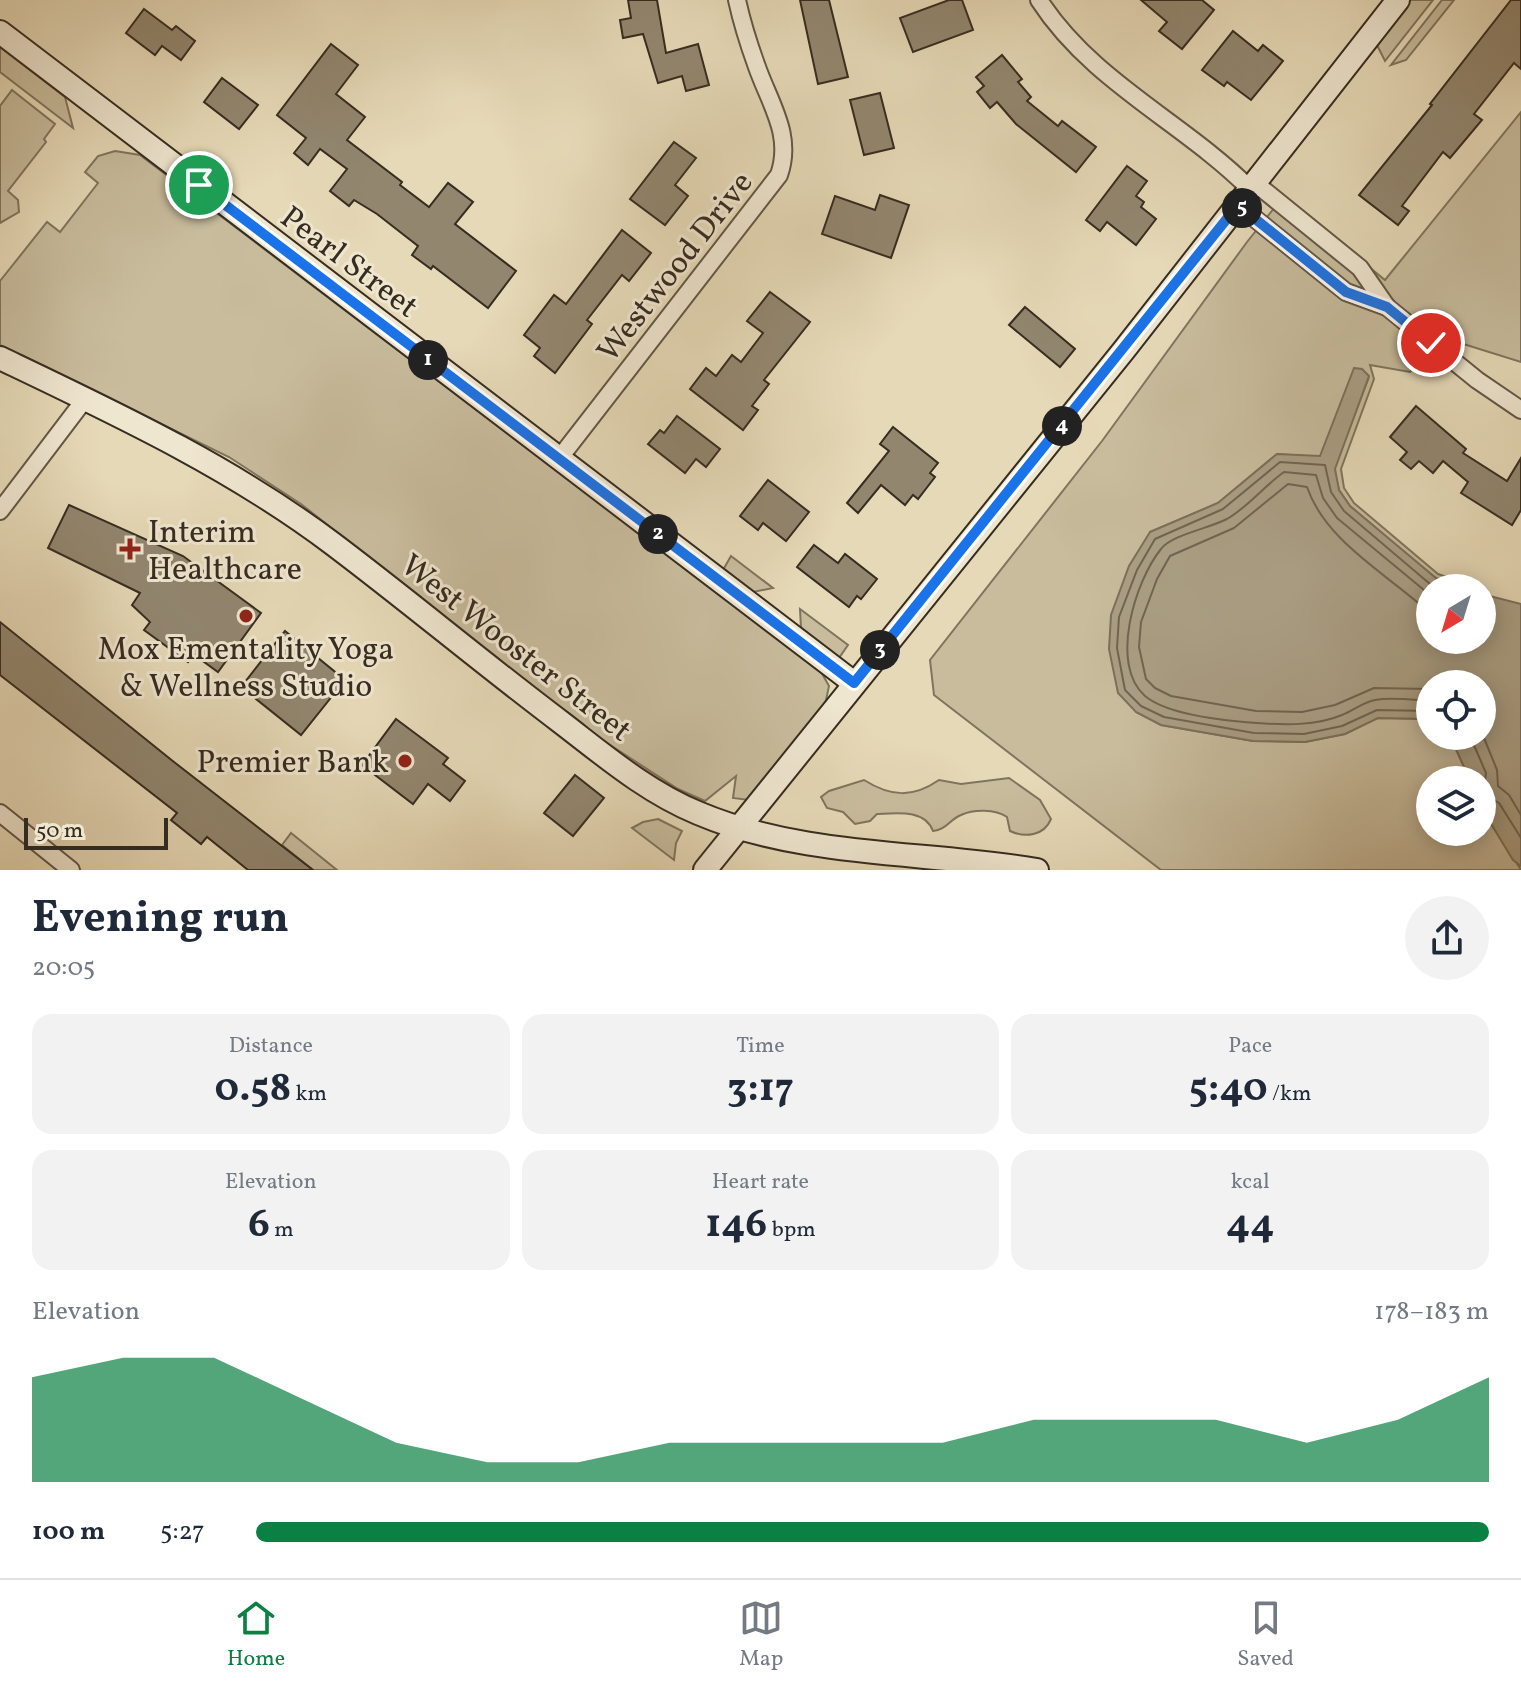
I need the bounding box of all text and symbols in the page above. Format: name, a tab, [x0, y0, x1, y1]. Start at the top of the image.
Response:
pin	[165, 151, 233, 219]
icon: arrive	[177, 163, 221, 207]
street label: Westwood Drive	[588, 163, 765, 372]
pin: 5	[1222, 188, 1262, 228]
text: 5	[1237, 192, 1247, 223]
street label: Pearl Street	[270, 197, 426, 330]
pin	[1397, 309, 1465, 377]
icon: check	[1409, 321, 1453, 365]
pin: 1	[408, 340, 448, 380]
text: 1	[424, 344, 432, 375]
pin: 4	[1042, 406, 1082, 446]
text: 4	[1055, 410, 1069, 441]
place label: Interim Healthcare	[148, 512, 302, 593]
pin: 2	[638, 514, 678, 554]
text: 2	[652, 518, 664, 549]
marker: Interim Healthcare	[119, 538, 141, 560]
street label: West Wooster Street	[390, 545, 640, 754]
north arrow	[1416, 574, 1496, 654]
map controls	[1416, 574, 1496, 846]
marker: Mox Ementality Yoga & Wellness Studio	[237, 607, 255, 625]
place label: Mox Ementality Yoga & Wellness Studio	[98, 629, 394, 710]
pin: 3	[860, 630, 900, 670]
text: 3	[874, 634, 886, 665]
button: locate	[1416, 670, 1496, 750]
place label: Premier Bank	[196, 742, 389, 786]
marker: Premier Bank	[396, 752, 414, 770]
button: layers	[1416, 766, 1496, 846]
scale bar	[24, 814, 168, 850]
text: 50 m	[36, 816, 83, 847]
text: Evening run	[32, 889, 289, 950]
button: share	[1405, 896, 1489, 980]
text: 20:05	[32, 950, 95, 986]
text: Distance	[229, 1031, 313, 1062]
text: Time	[736, 1031, 785, 1062]
text: Pace	[1228, 1031, 1272, 1062]
text: 0.58	[215, 1062, 291, 1118]
text: 3:17	[727, 1062, 794, 1118]
text: 5:40	[1189, 1062, 1268, 1118]
text: km	[291, 1079, 327, 1110]
text: /km	[1268, 1079, 1311, 1110]
text: Elevation	[225, 1167, 317, 1198]
text: Heart rate	[712, 1167, 809, 1198]
text: kcal	[1231, 1167, 1270, 1198]
text: 6	[248, 1198, 270, 1254]
text: 146	[705, 1198, 767, 1254]
text: 44	[1226, 1198, 1274, 1254]
text: m	[270, 1215, 294, 1246]
text: bpm	[767, 1215, 816, 1246]
text: Elevation	[32, 1294, 140, 1330]
text: 178–183 m	[1374, 1294, 1489, 1330]
text: 100 m	[32, 1514, 105, 1550]
text: 5:27	[160, 1514, 205, 1550]
tab: Home	[227, 1596, 285, 1675]
tab: Map	[739, 1596, 783, 1675]
tab: Saved	[1237, 1596, 1294, 1675]

